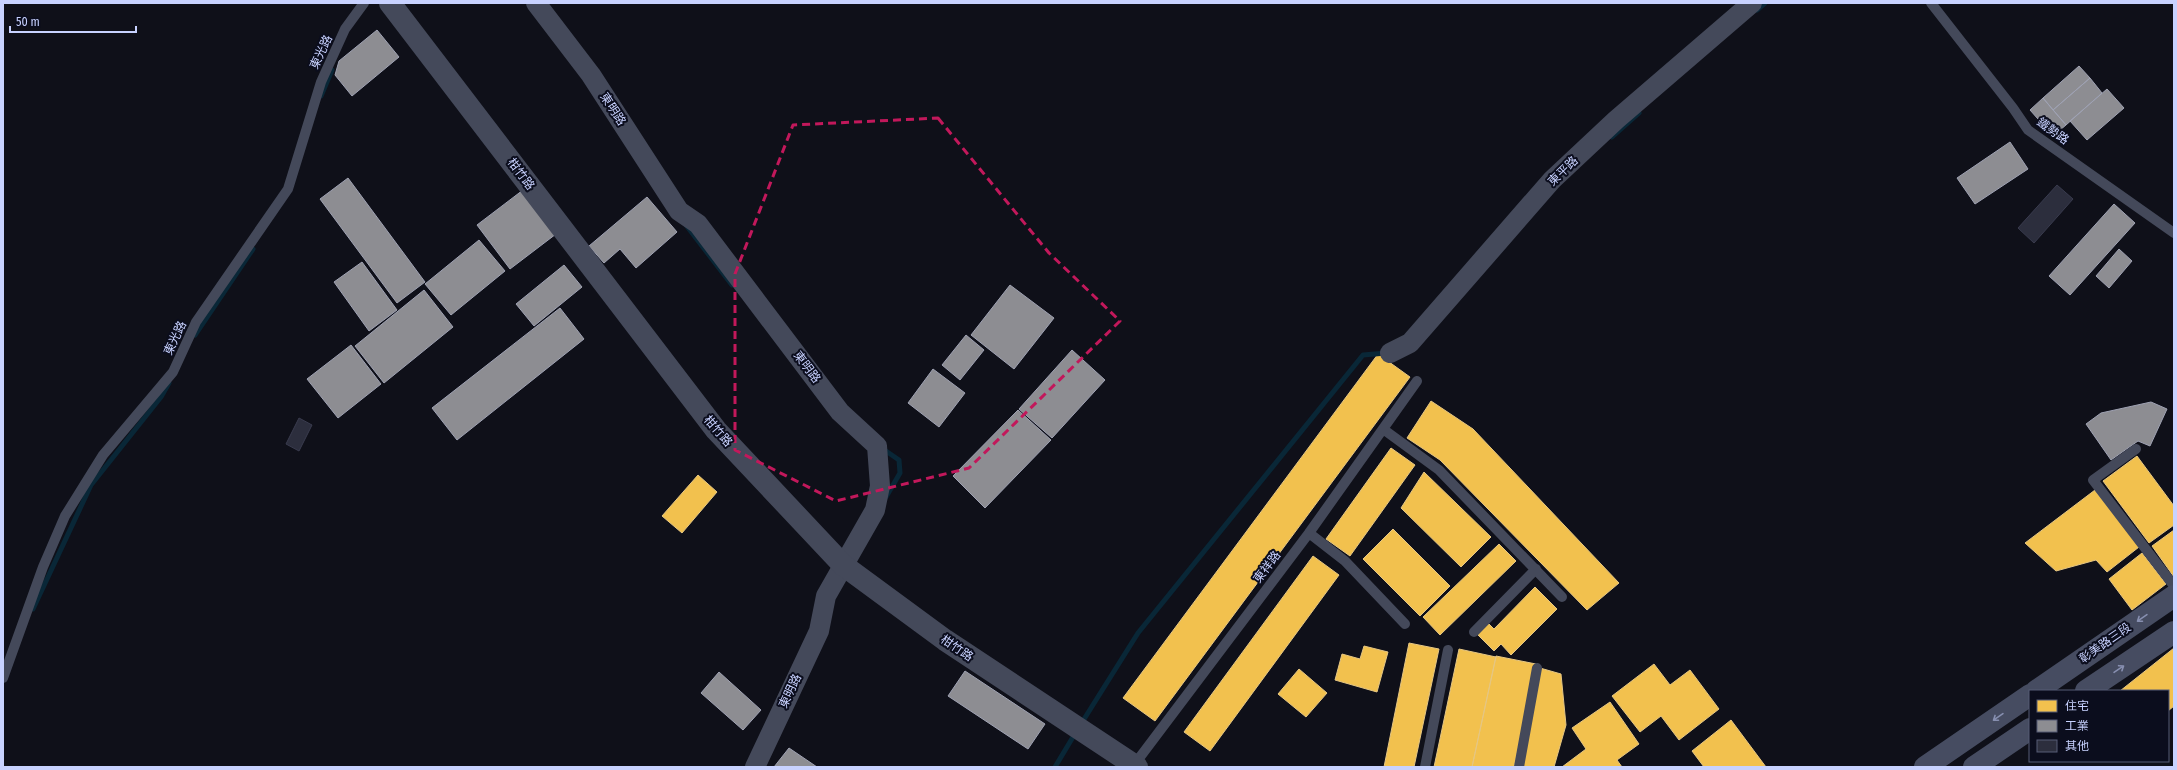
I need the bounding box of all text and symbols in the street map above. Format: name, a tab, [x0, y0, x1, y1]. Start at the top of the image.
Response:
scale bar	[10, 8, 136, 34]
text: 50 m	[16, 15, 40, 29]
street label: 東光路	[307, 33, 335, 71]
street label: 東明路	[597, 90, 629, 128]
street label: 鐵勢路	[2034, 115, 2072, 147]
street label: 東平路	[1545, 153, 1581, 189]
street label: 柑竹路	[505, 155, 537, 193]
street label: 東光路	[161, 319, 189, 357]
street label: 東明路	[791, 348, 823, 386]
street label: 柑竹路	[701, 413, 735, 449]
street label: 東祥路	[1251, 548, 1283, 586]
one-way arrow	[2137, 614, 2148, 622]
street label: 彰美路三段	[2076, 620, 2134, 666]
street label: 柑竹路	[938, 632, 976, 664]
one-way arrow	[2113, 665, 2124, 673]
street label: 東明路	[776, 672, 804, 710]
legend	[2029, 690, 2169, 762]
text: 住宅	[2065, 699, 2089, 713]
one-way arrow	[1993, 713, 2004, 721]
text: 工業	[2065, 719, 2089, 733]
text: 其他	[2065, 739, 2089, 753]

